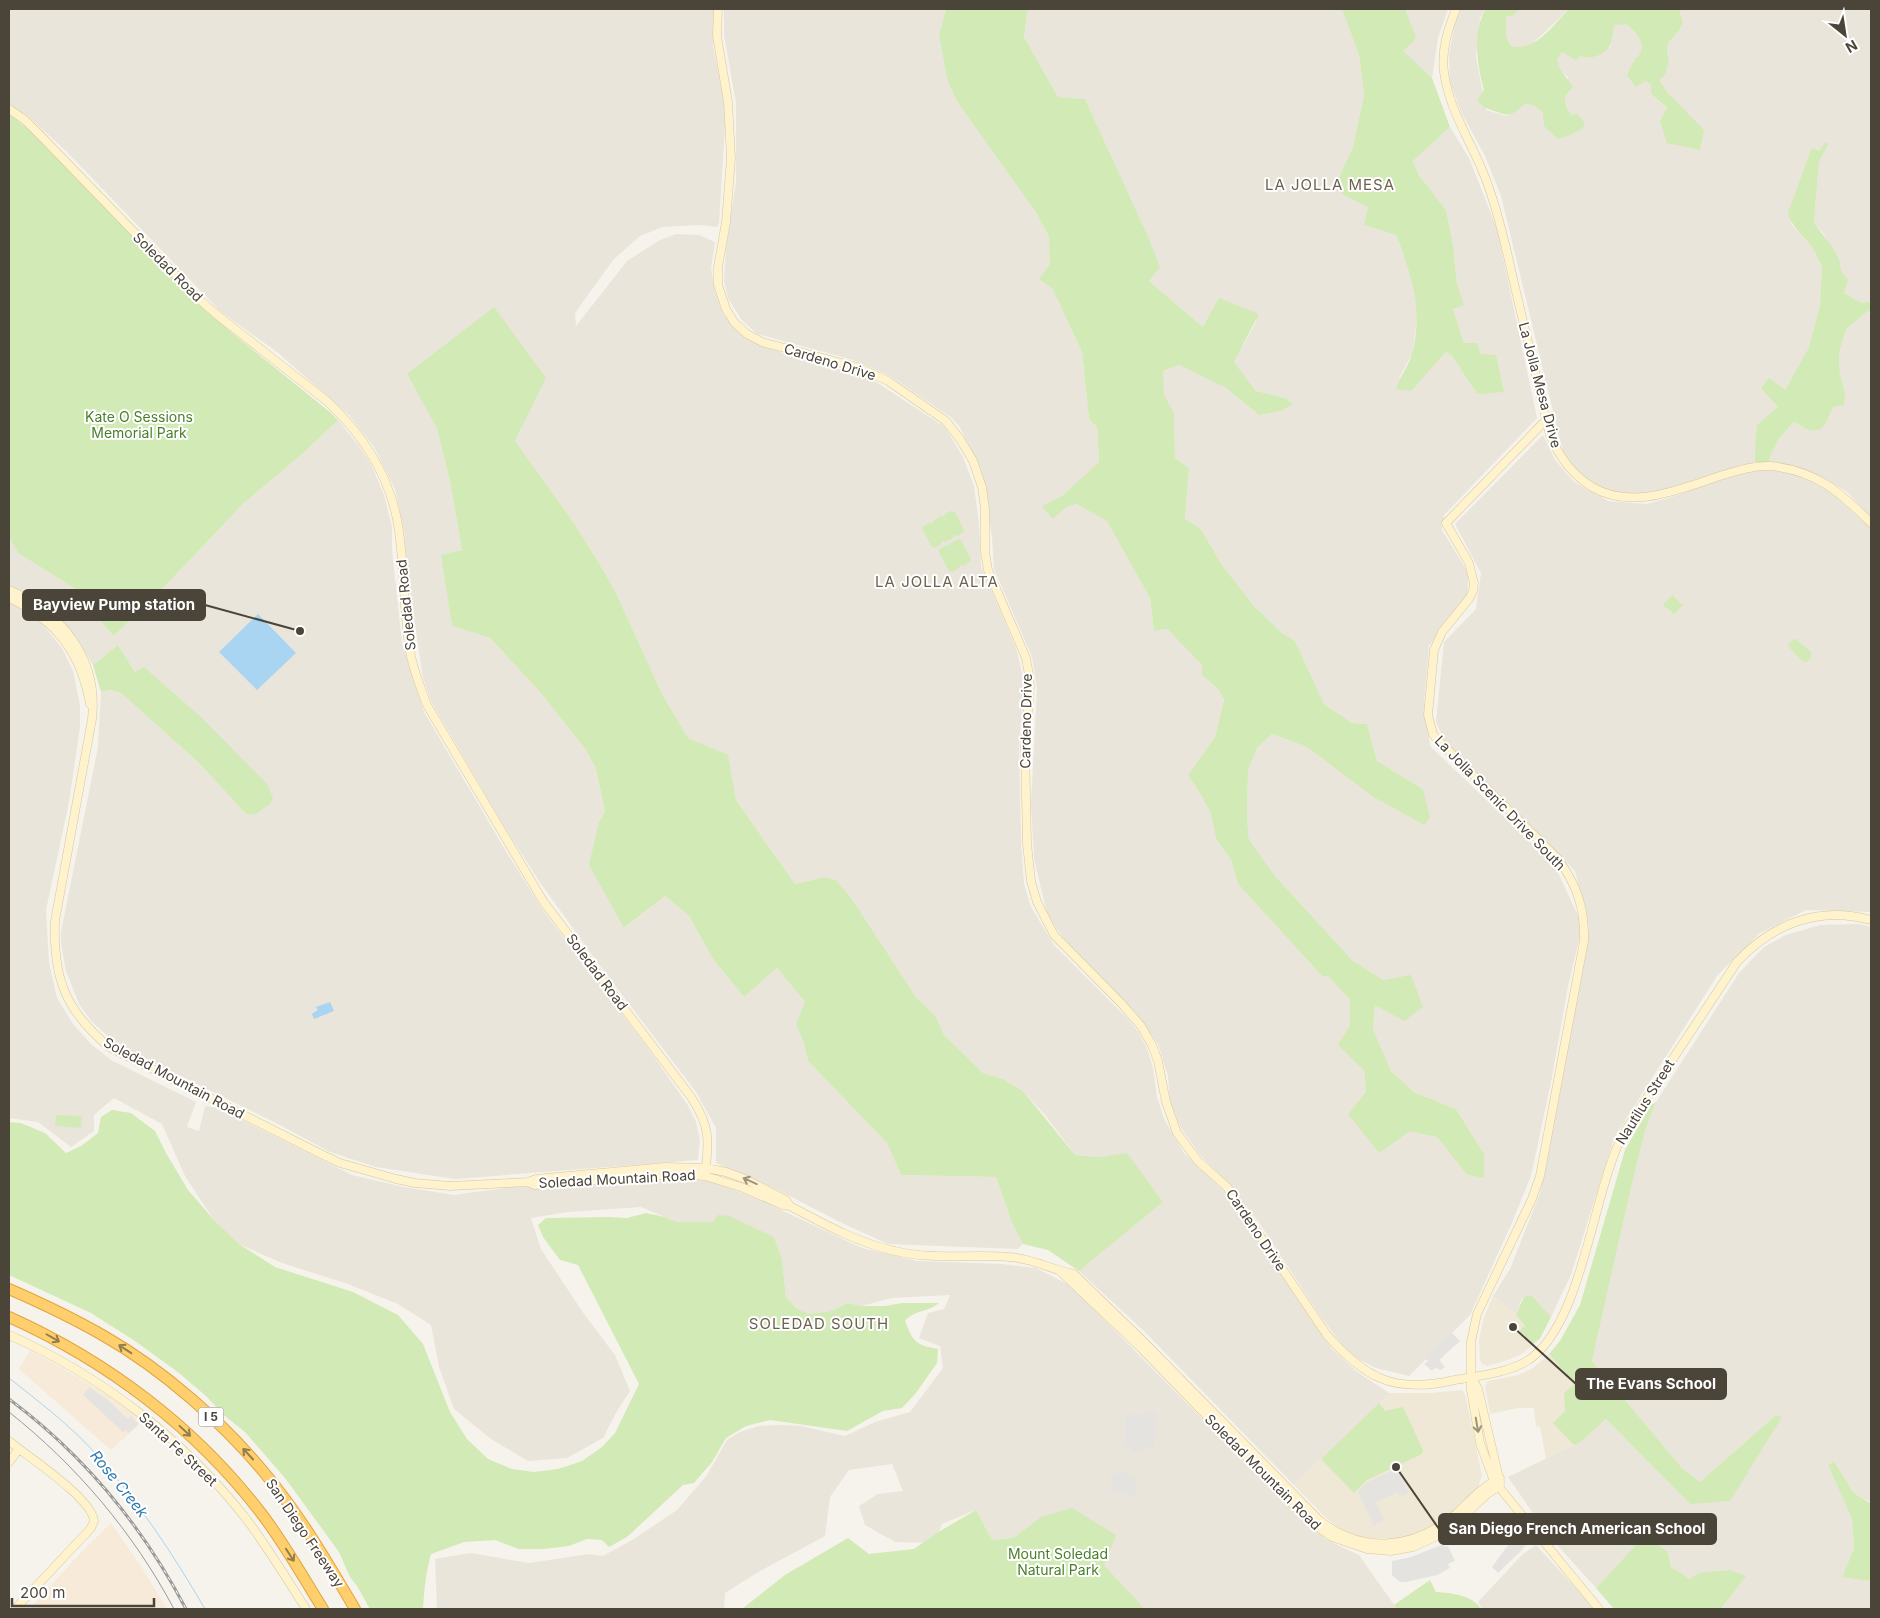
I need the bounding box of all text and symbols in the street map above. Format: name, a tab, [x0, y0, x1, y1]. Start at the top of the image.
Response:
north arrow	[1820, 10, 1870, 60]
text: N	[1843, 37, 1861, 57]
district label: LA JOLLA MESA	[1265, 175, 1395, 194]
street label: Soledad Road	[130, 228, 207, 305]
street label: La Jolla Mesa Drive	[1516, 320, 1565, 450]
street label: Cardeno Drive	[782, 339, 878, 384]
park label: Kate O Sessions Memorial Park	[85, 408, 193, 441]
street label: Soledad Road	[392, 559, 419, 652]
district label: LA JOLLA ALTA	[875, 572, 999, 591]
callout: Bayview Pump station	[23, 590, 205, 620]
text: Bayview Pump station	[33, 595, 195, 614]
street label: Cardeno Drive	[1016, 673, 1035, 769]
street label: La Jolla Scenic Drive South	[1432, 732, 1569, 874]
street label: Soledad Road	[563, 930, 632, 1013]
street label: Soledad Mountain Road	[101, 1033, 248, 1122]
street label: Nautilus Street	[1612, 1056, 1678, 1147]
street label: Soledad Mountain Road	[538, 1166, 696, 1191]
one-way arrow	[743, 1176, 758, 1186]
street label: Cardeno Drive	[1223, 1185, 1290, 1274]
district label: SOLEDAD SOUTH	[749, 1314, 889, 1333]
one-way arrow	[45, 1333, 60, 1343]
one-way arrow	[118, 1344, 132, 1354]
callout: The Evans School	[1576, 1369, 1726, 1399]
text: The Evans School	[1586, 1374, 1716, 1393]
street label: Santa Fe Street	[136, 1408, 221, 1490]
road number: I 5	[198, 1408, 224, 1426]
street label: Soledad Mountain Road	[1202, 1410, 1325, 1533]
one-way arrow	[1473, 1416, 1483, 1432]
one-way arrow	[179, 1425, 192, 1437]
water label: Rose Creek	[86, 1446, 153, 1522]
one-way arrow	[242, 1448, 254, 1461]
street label: San Diego Freeway	[263, 1475, 348, 1590]
callout: San Diego French American School	[1439, 1514, 1716, 1544]
text: San Diego French American School	[1449, 1519, 1705, 1538]
park label: Mount Soledad Natural Park	[1008, 1545, 1108, 1578]
one-way arrow	[285, 1548, 295, 1562]
scale bar	[12, 1576, 155, 1608]
text: 200 m	[20, 1583, 65, 1602]

